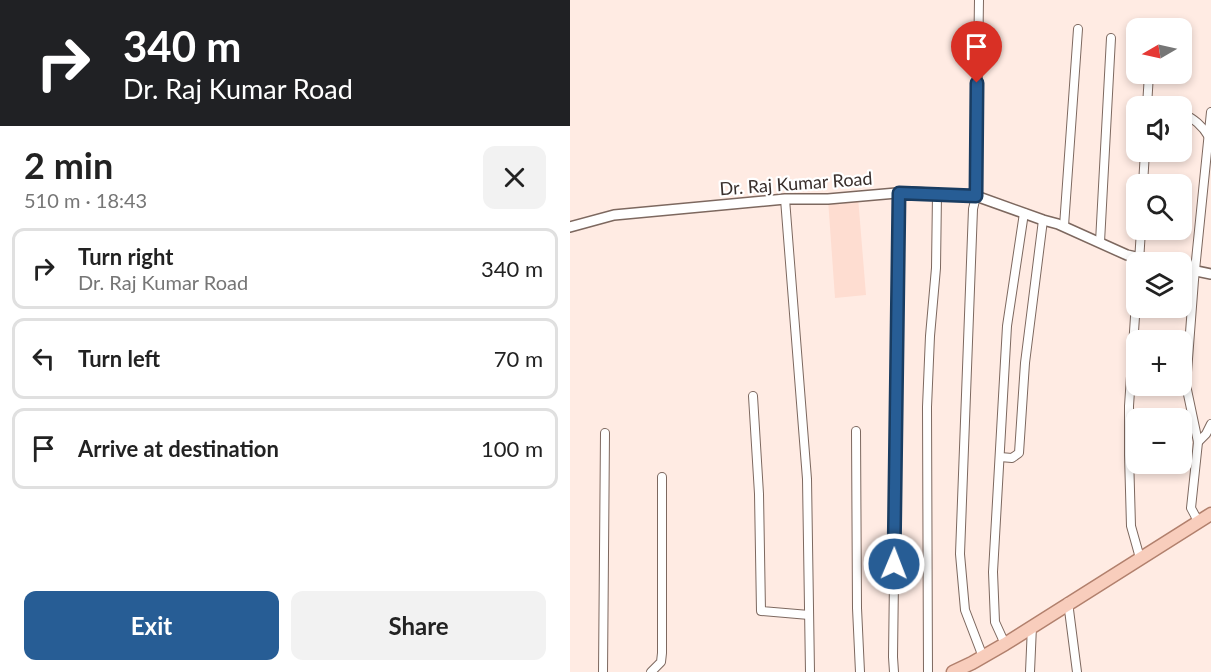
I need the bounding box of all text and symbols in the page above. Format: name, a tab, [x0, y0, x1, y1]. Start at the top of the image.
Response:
north arrow	[1126, 18, 1192, 84]
map controls	[1126, 18, 1192, 474]
text: 340 m	[123, 21, 241, 71]
pin	[951, 21, 1002, 83]
icon: right	[24, 24, 102, 102]
icon: arrive	[960, 30, 993, 63]
text: Dr. Raj Kumar Road	[123, 72, 353, 105]
button: sound	[1126, 96, 1192, 162]
text: 2 min	[24, 143, 113, 187]
button: close	[483, 146, 546, 209]
street label: Dr. Raj Kumar Road	[719, 167, 873, 199]
button: search	[1126, 174, 1192, 240]
text: 510 m · 18:43	[24, 188, 147, 212]
text: Turn right	[78, 243, 173, 270]
icon: right	[27, 252, 60, 285]
button: layers	[1126, 252, 1192, 318]
text: 340 m	[481, 255, 543, 282]
text: Dr. Raj Kumar Road	[78, 270, 248, 294]
button: +	[1126, 330, 1192, 396]
icon: left	[27, 342, 60, 375]
text: Turn left	[78, 345, 160, 372]
text: 70 m	[494, 345, 543, 372]
button: −	[1126, 408, 1192, 474]
icon: arrive	[27, 432, 60, 465]
text: Arrive at destination	[78, 435, 279, 462]
text: 100 m	[481, 435, 543, 462]
position arrow	[862, 532, 926, 596]
button: Exit	[24, 591, 279, 660]
button: Share	[291, 591, 546, 660]

